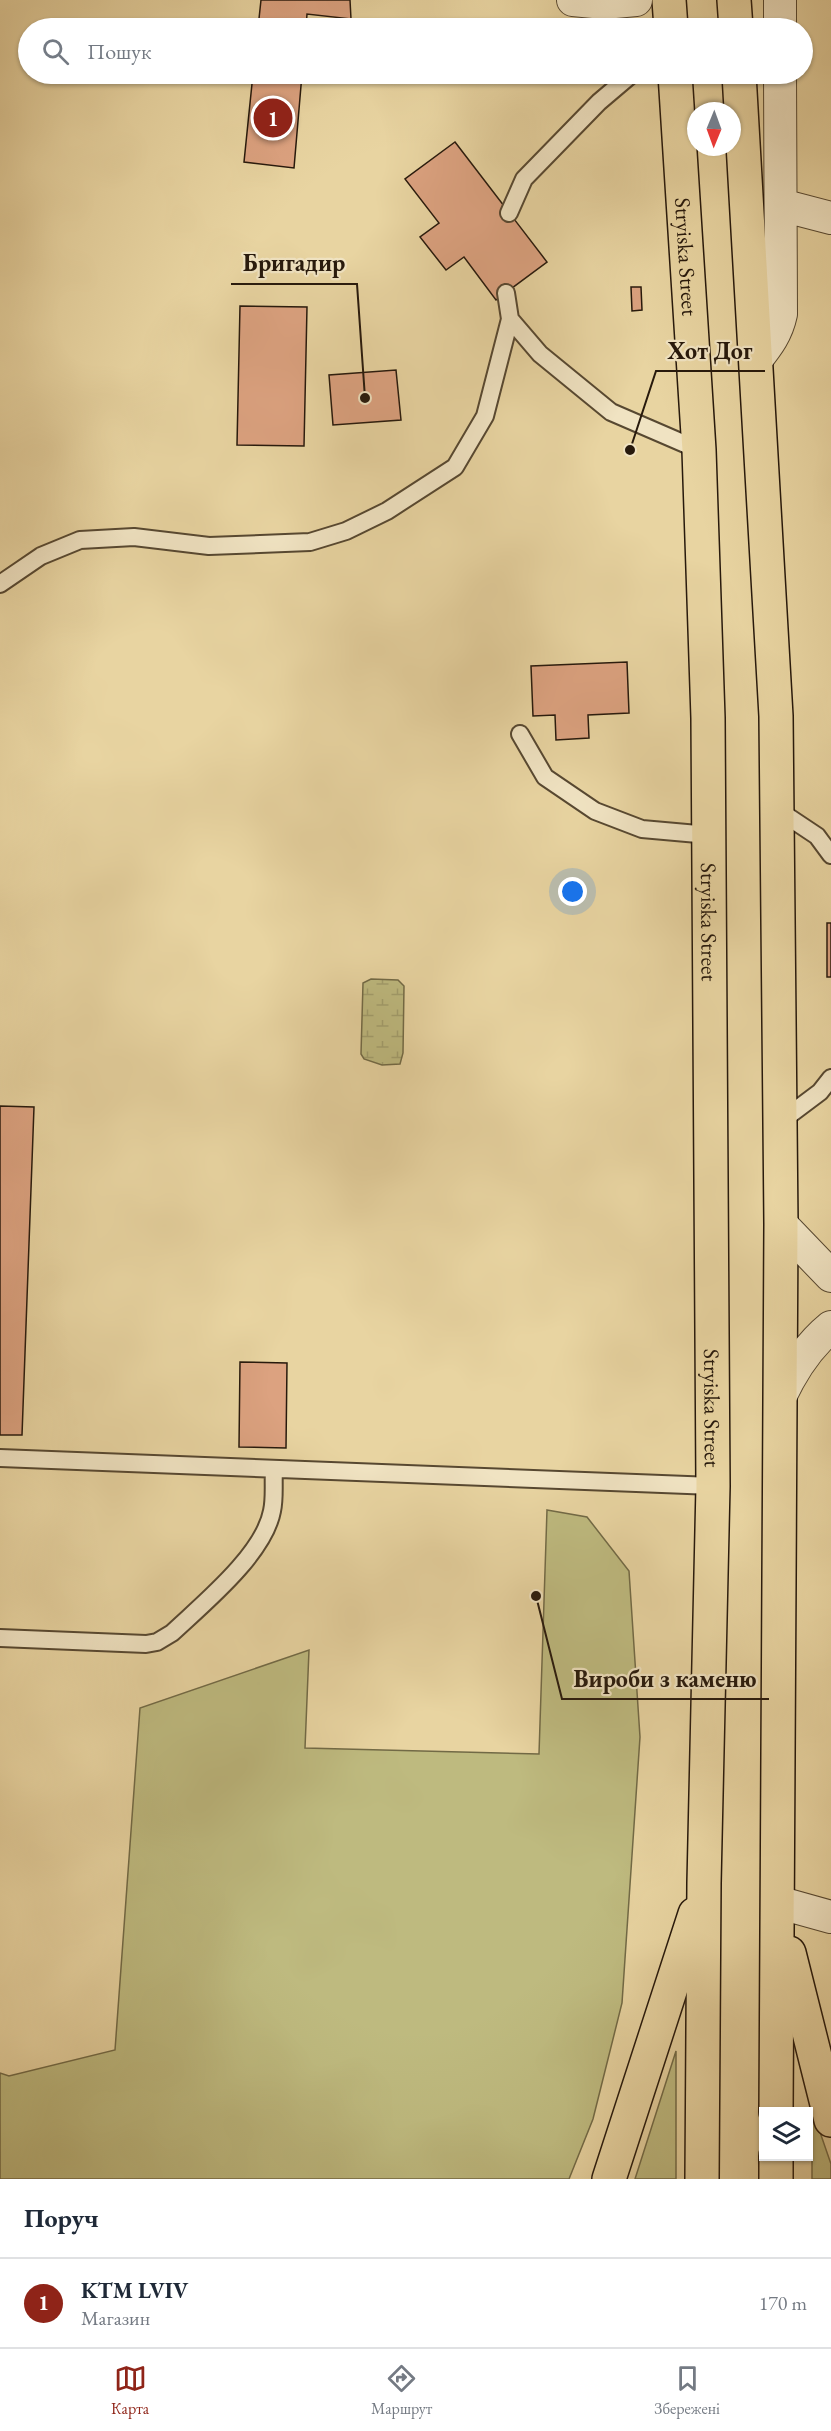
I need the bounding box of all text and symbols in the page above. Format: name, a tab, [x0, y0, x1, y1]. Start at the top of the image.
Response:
search box	[18, 18, 813, 84]
icon: search	[39, 35, 72, 68]
text: Пошук	[87, 37, 151, 66]
pin: 1	[254, 96, 292, 140]
north arrow	[687, 102, 741, 156]
street label: Stryiska Street	[668, 197, 705, 317]
callout: Бригадир	[231, 242, 357, 284]
text: Бригадир	[243, 247, 345, 278]
callout: Хот Дог	[656, 329, 765, 371]
text: Хот Дог	[667, 335, 753, 366]
street label: Stryiska Street	[694, 863, 724, 982]
your location	[558, 877, 587, 906]
street label: Stryiska Street	[698, 1349, 727, 1468]
callout: Вироби з каменю	[562, 1657, 769, 1699]
text: Вироби з каменю	[574, 1663, 756, 1694]
map controls	[759, 2107, 813, 2161]
button: layers	[759, 2107, 813, 2161]
text: Поруч	[24, 2201, 99, 2235]
text: KTM LVIV	[81, 2276, 188, 2305]
text: 1	[38, 2290, 49, 2316]
text: 170 m	[759, 2290, 807, 2316]
text: Магазин	[81, 2305, 150, 2331]
tab: Карта	[111, 2362, 149, 2419]
tab: Маршрут	[371, 2362, 432, 2419]
tab: Збережені	[654, 2362, 720, 2419]

